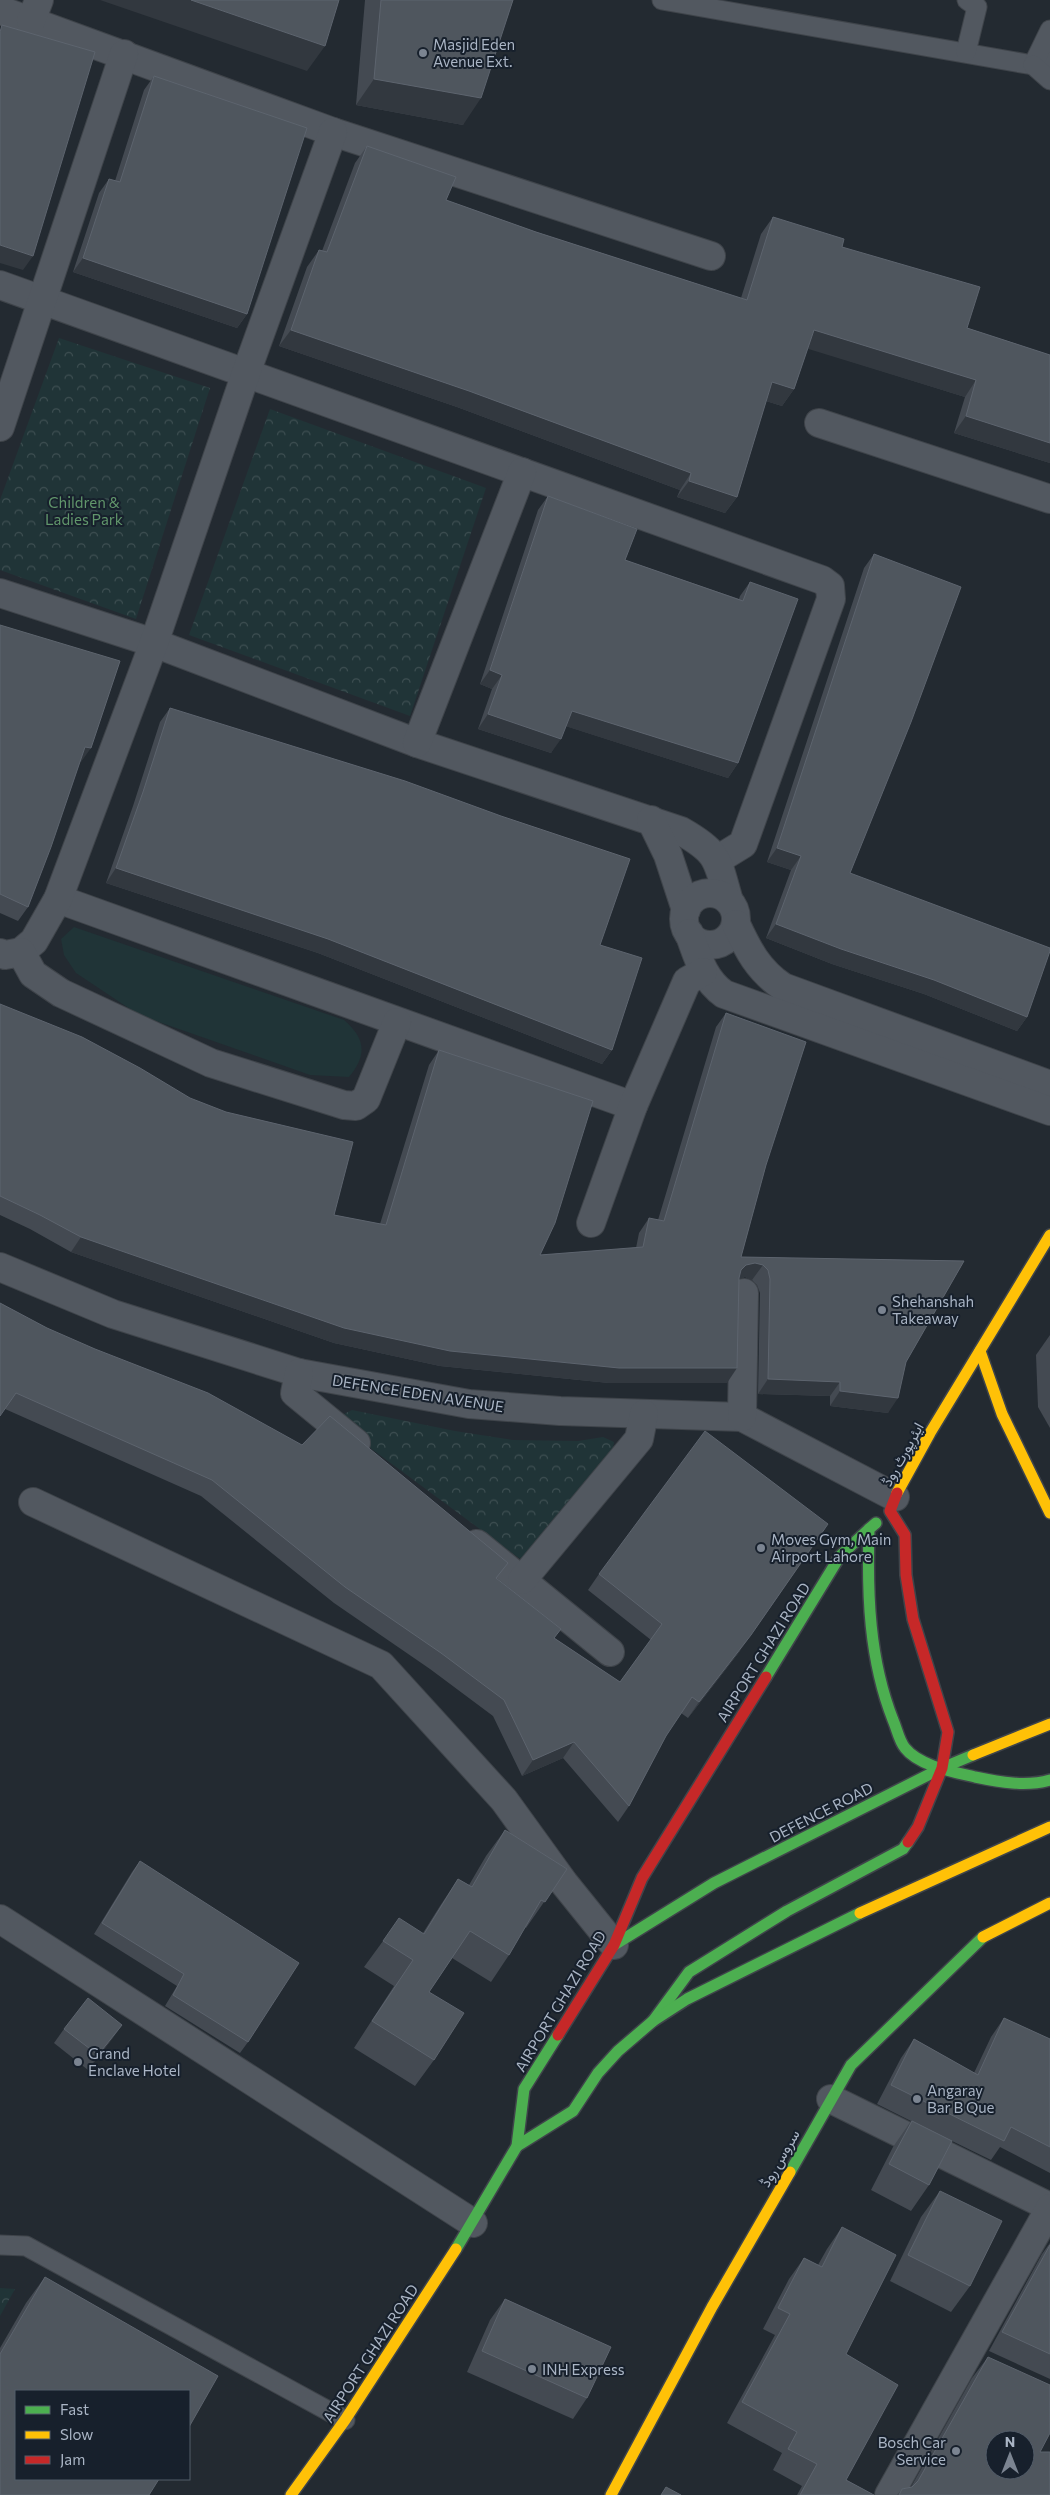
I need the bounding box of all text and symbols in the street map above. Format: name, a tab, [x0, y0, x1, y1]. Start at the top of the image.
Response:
place label: Masjid Eden Avenue Ext.	[433, 35, 515, 70]
marker: Masjid Eden Avenue Ext.	[417, 47, 429, 59]
park label: Children & Ladies Park	[45, 493, 123, 528]
place label: Shehanshah Takeaway	[892, 1292, 974, 1327]
marker: Shehanshah Takeaway	[876, 1304, 888, 1316]
street label: DEFENCE EDEN AVENUE	[331, 1371, 505, 1415]
street label: ایئرپورٹ روڈ	[877, 1419, 929, 1490]
place label: Moves Gym, Main Airport Lahore	[771, 1530, 891, 1565]
marker: Moves Gym, Main Airport Lahore	[755, 1542, 767, 1554]
street label: AIRPORT GHAZI ROAD	[713, 1579, 813, 1725]
street label: DEFENCE ROAD	[766, 1778, 876, 1846]
street label: AIRPORT GHAZI ROAD	[511, 1927, 609, 2075]
place label: Grand Enclave Hotel	[88, 2044, 180, 2079]
marker: Grand Enclave Hotel	[72, 2056, 84, 2068]
place label: Angaray Bar B Que	[927, 2081, 995, 2116]
marker: Angaray Bar B Que	[911, 2093, 923, 2105]
street label: سروس روڈ	[755, 2126, 804, 2191]
street label: AIRPORT GHAZI ROAD	[319, 2280, 421, 2426]
place label: INH Express	[542, 2360, 625, 2378]
marker: INH Express	[526, 2363, 538, 2375]
legend	[15, 2390, 190, 2480]
text: Fast	[60, 2400, 89, 2418]
text: Slow	[60, 2425, 93, 2443]
north arrow	[985, 2430, 1035, 2480]
place label: Bosch Car Service	[878, 2433, 946, 2468]
text: N	[1005, 2433, 1015, 2450]
marker: Bosch Car Service	[950, 2445, 962, 2457]
text: Jam	[60, 2450, 85, 2468]

